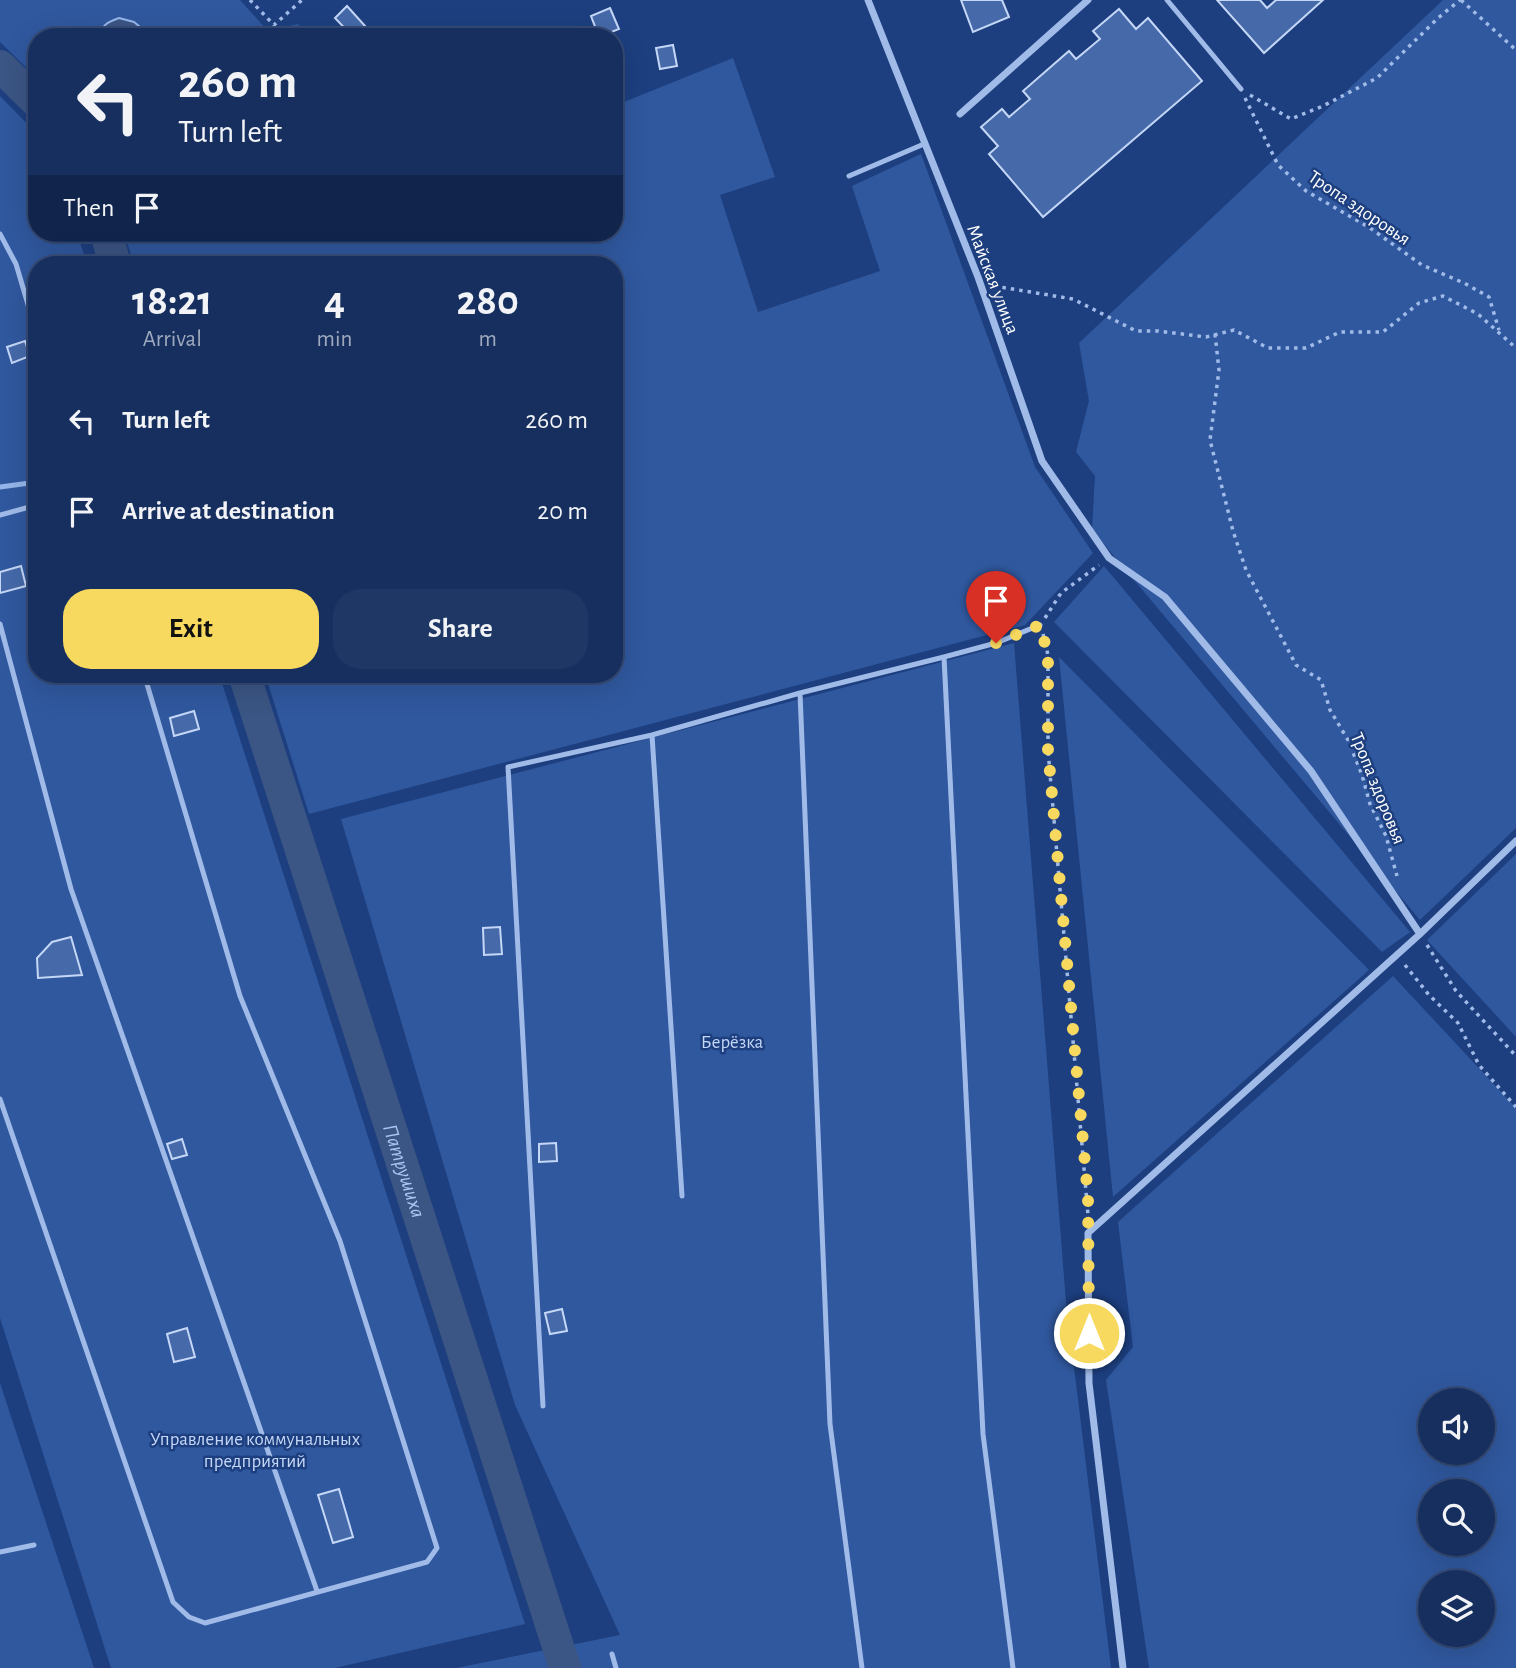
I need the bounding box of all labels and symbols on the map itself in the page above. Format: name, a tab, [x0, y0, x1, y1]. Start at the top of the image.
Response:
street label: Тропа здоровья	[1305, 167, 1414, 249]
street label: Майская улица	[963, 222, 1022, 337]
pin	[966, 571, 1026, 643]
street label: Тропа здоровья	[1347, 730, 1409, 847]
park label: Берёзка	[701, 1033, 763, 1052]
water label: Патрушиха	[379, 1122, 429, 1220]
position arrow	[1052, 1296, 1126, 1370]
park label: Управление коммунальных предприятий	[150, 1430, 360, 1471]

